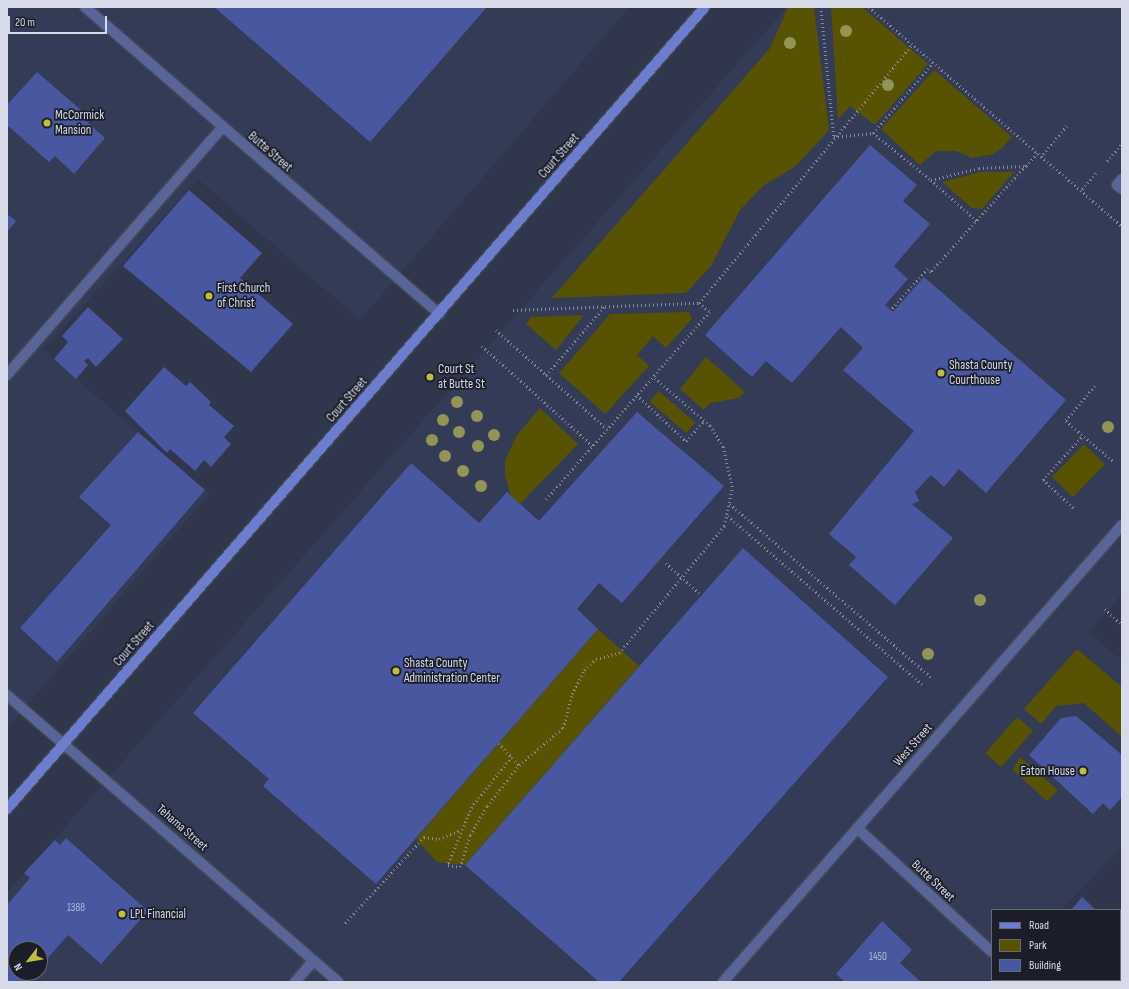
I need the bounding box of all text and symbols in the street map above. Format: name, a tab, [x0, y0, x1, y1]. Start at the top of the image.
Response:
scale bar	[10, 8, 109, 34]
text: 20 m	[15, 15, 35, 30]
place label: McCormick Mansion	[55, 108, 104, 139]
marker: McCormick Mansion	[42, 118, 52, 128]
street label: Butte Street	[245, 128, 295, 176]
street label: Court Street	[535, 130, 583, 182]
place label: First Church of Christ	[217, 281, 270, 312]
marker: First Church of Christ	[204, 291, 214, 301]
place label: Shasta County Courthouse	[949, 358, 1012, 389]
place label: Court St at Butte St	[438, 362, 485, 393]
marker: Shasta County Courthouse	[936, 368, 946, 378]
marker: Court St at Butte St	[425, 372, 435, 382]
street label: Court Street	[323, 374, 371, 426]
street label: Court Street	[110, 618, 158, 670]
place label: Shasta County Administration Center	[404, 656, 500, 687]
marker: Shasta County Administration Center	[391, 666, 401, 676]
street label: West Street	[890, 720, 936, 770]
place label: Eaton House	[1021, 763, 1075, 779]
marker: Eaton House	[1078, 766, 1088, 776]
street label: Tehama Street	[153, 801, 211, 855]
street label: Butte Street	[908, 857, 958, 905]
house number: 1388	[67, 901, 85, 915]
place label: LPL Financial	[130, 906, 186, 922]
marker: LPL Financial	[117, 909, 127, 919]
legend	[991, 909, 1121, 981]
text: Road	[1029, 918, 1049, 933]
text: Park	[1029, 938, 1047, 953]
north arrow	[8, 941, 48, 981]
house number: 1450	[869, 950, 887, 964]
text: Building	[1029, 958, 1061, 973]
text: N	[11, 961, 25, 973]

